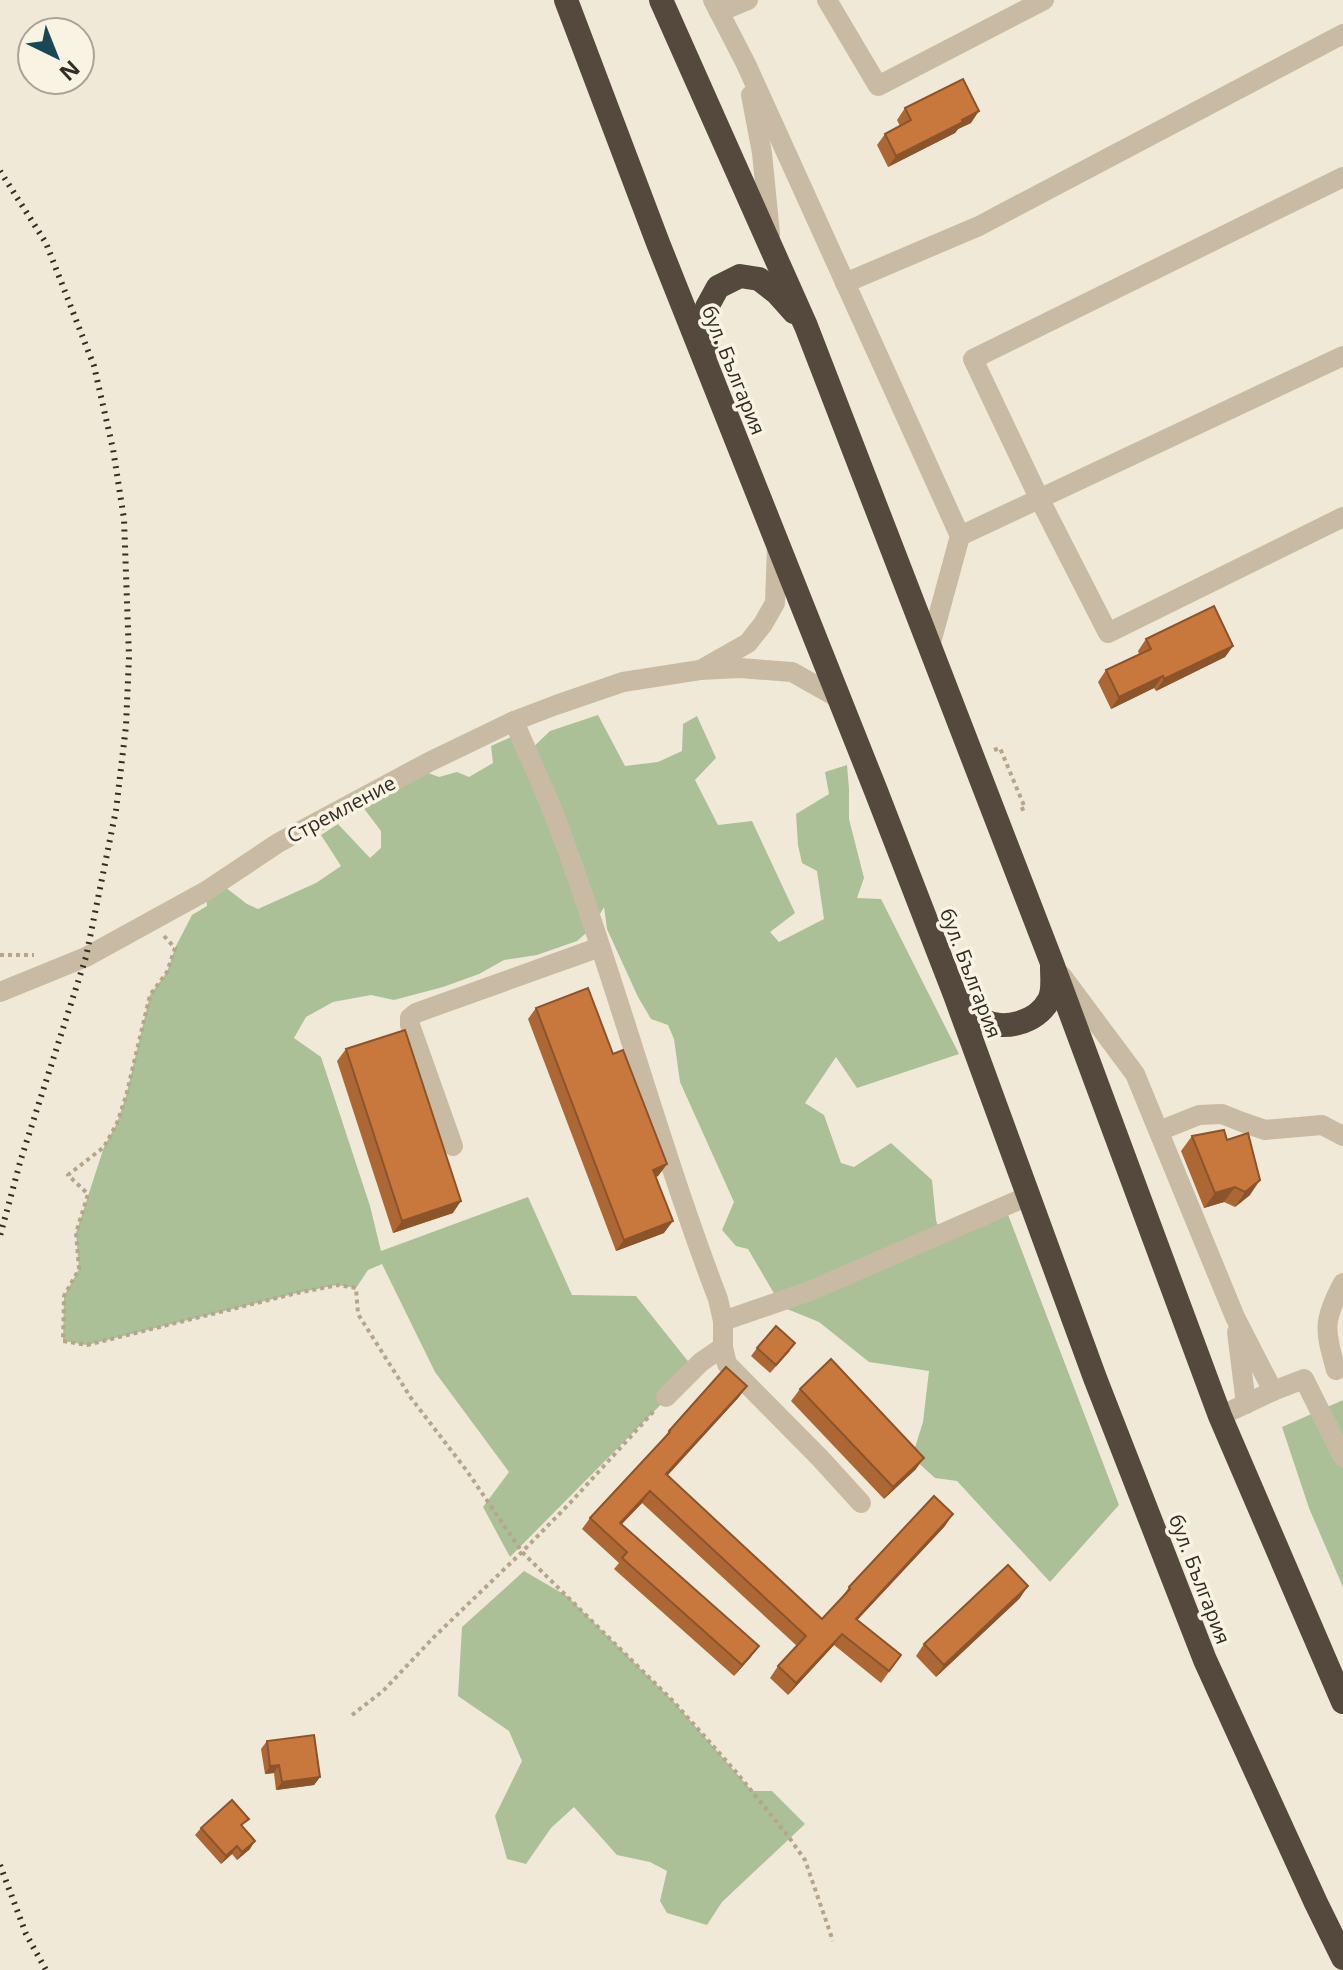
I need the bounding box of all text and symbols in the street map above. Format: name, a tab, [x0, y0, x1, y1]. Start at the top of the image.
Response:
north arrow	[16, 16, 96, 96]
text: N	[54, 54, 87, 88]
street label: бул. България	[696, 301, 772, 439]
street label: Стремление	[282, 769, 400, 849]
street label: бул. България	[934, 904, 1008, 1042]
street label: бул. България	[1163, 1510, 1237, 1648]

